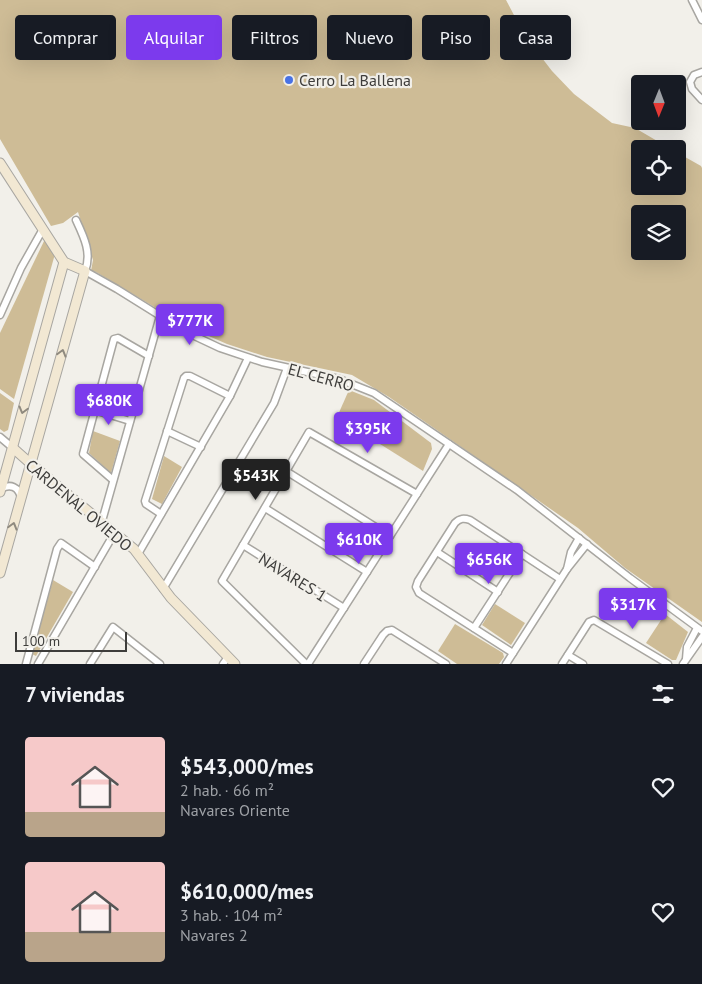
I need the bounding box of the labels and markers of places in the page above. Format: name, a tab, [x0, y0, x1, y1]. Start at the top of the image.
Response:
place label: Cerro La Ballena	[299, 70, 411, 90]
marker: Cerro La Ballena	[283, 74, 295, 86]
pin: $777K	[155, 304, 225, 346]
pin: $680K	[74, 384, 144, 426]
pin: $395K	[333, 412, 403, 454]
pin: $543K	[221, 458, 291, 501]
pin: $610K	[324, 522, 394, 565]
pin: $656K	[454, 542, 524, 585]
pin: $317K	[598, 588, 668, 630]

